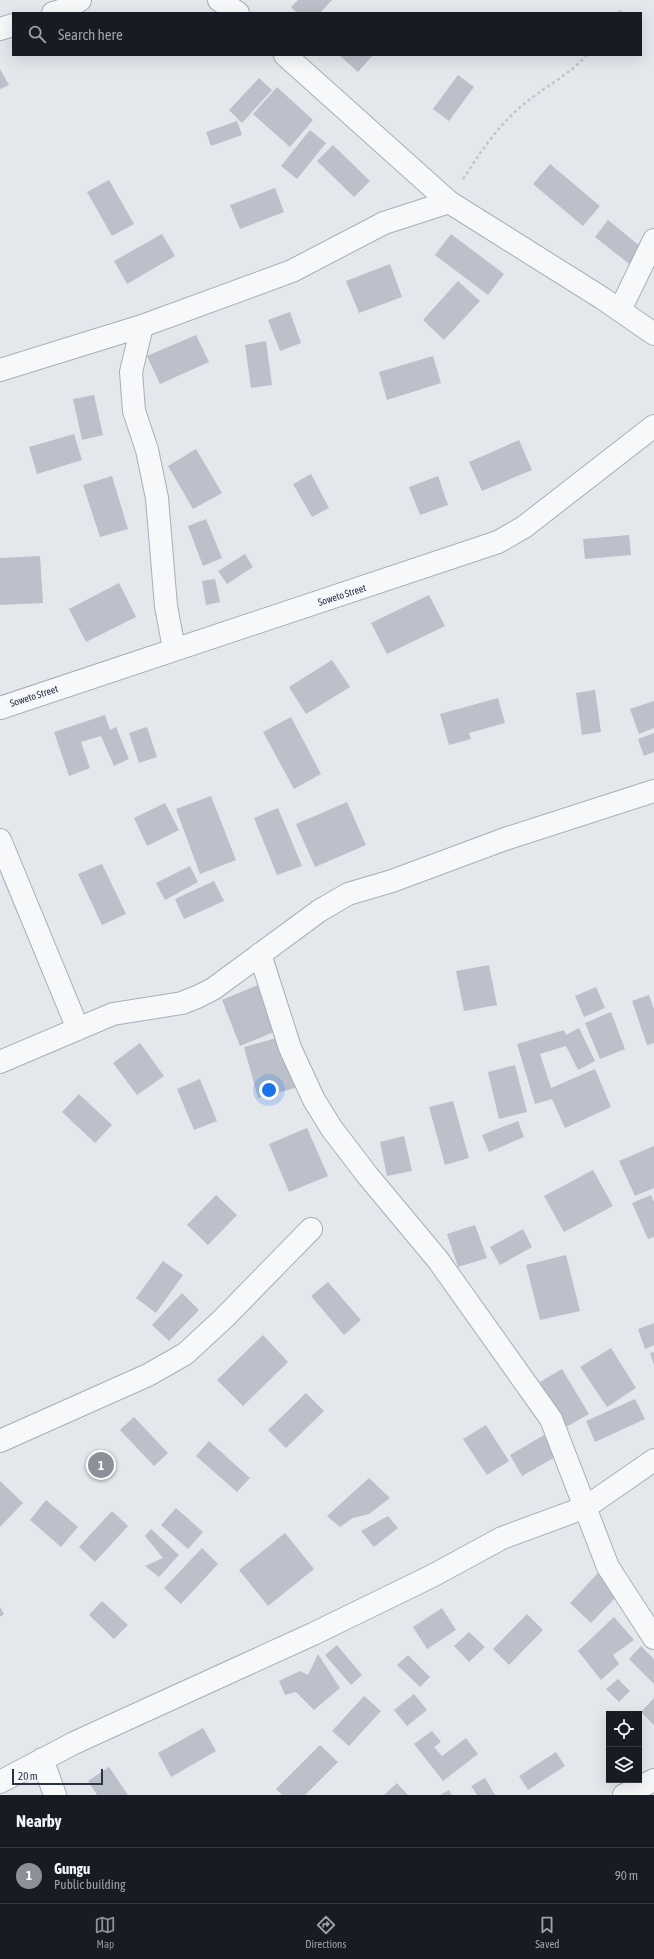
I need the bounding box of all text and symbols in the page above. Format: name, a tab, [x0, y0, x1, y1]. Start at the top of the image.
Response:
search box	[12, 12, 642, 56]
icon: search	[26, 23, 48, 45]
text: Search here	[58, 26, 123, 43]
street label: Soweto Street	[317, 582, 368, 608]
street label: Soweto Street	[9, 683, 60, 709]
your location	[259, 1080, 279, 1100]
pin: 1	[88, 1450, 114, 1480]
map controls	[606, 1711, 642, 1783]
button: locate	[606, 1711, 642, 1747]
button: layers	[606, 1747, 642, 1783]
scale bar	[12, 1767, 103, 1786]
text: 20 m	[18, 1770, 38, 1782]
text: Nearby	[16, 1811, 62, 1831]
text: Gungu	[54, 1860, 90, 1877]
text: 1	[26, 1868, 32, 1883]
text: 90 m	[615, 1868, 638, 1883]
text: Public building	[54, 1877, 126, 1892]
tab: Map	[94, 1914, 116, 1950]
tab: Directions	[305, 1914, 346, 1950]
tab: Saved	[535, 1914, 560, 1950]

